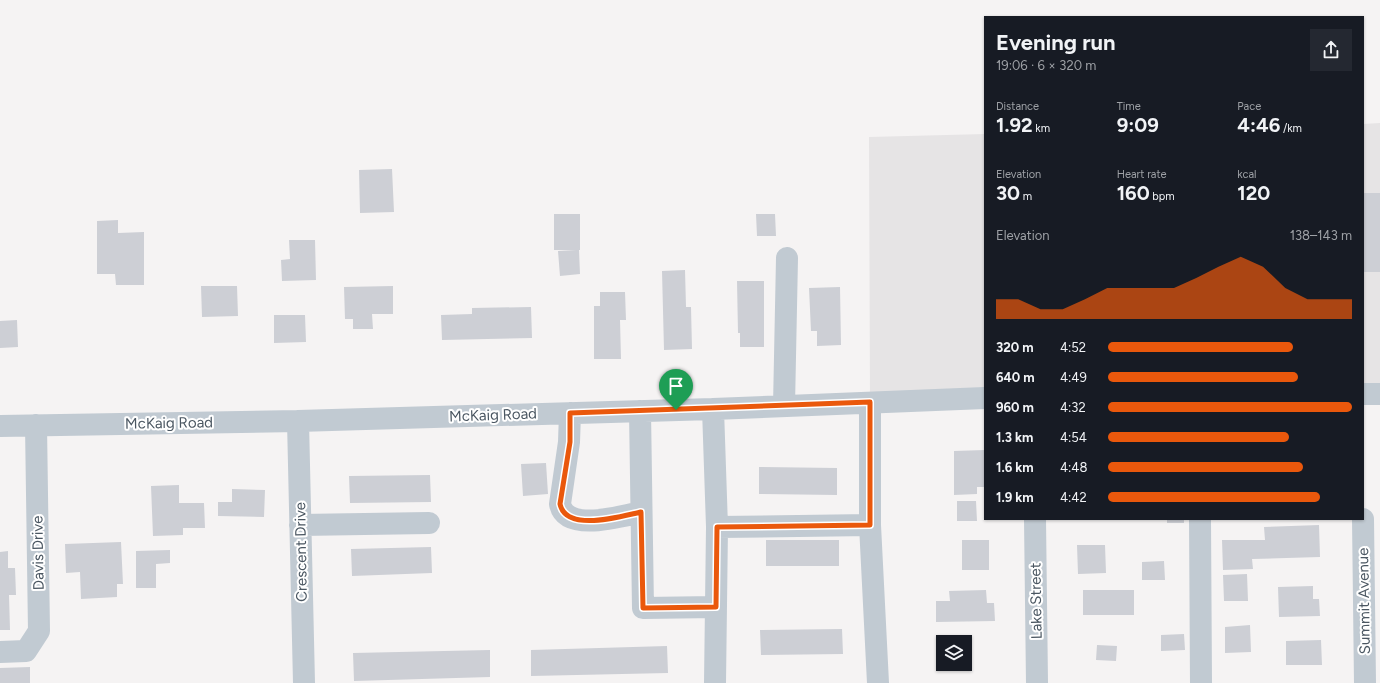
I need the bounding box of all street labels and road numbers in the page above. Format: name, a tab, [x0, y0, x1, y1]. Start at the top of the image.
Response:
street label: McKaig Road	[449, 404, 537, 426]
street label: McKaig Road	[125, 413, 213, 433]
street label: Crescent Drive	[291, 502, 311, 602]
street label: Davis Drive	[28, 516, 48, 590]
street label: Summit Avenue	[1354, 547, 1374, 655]
street label: Lake Street	[1026, 562, 1046, 639]

